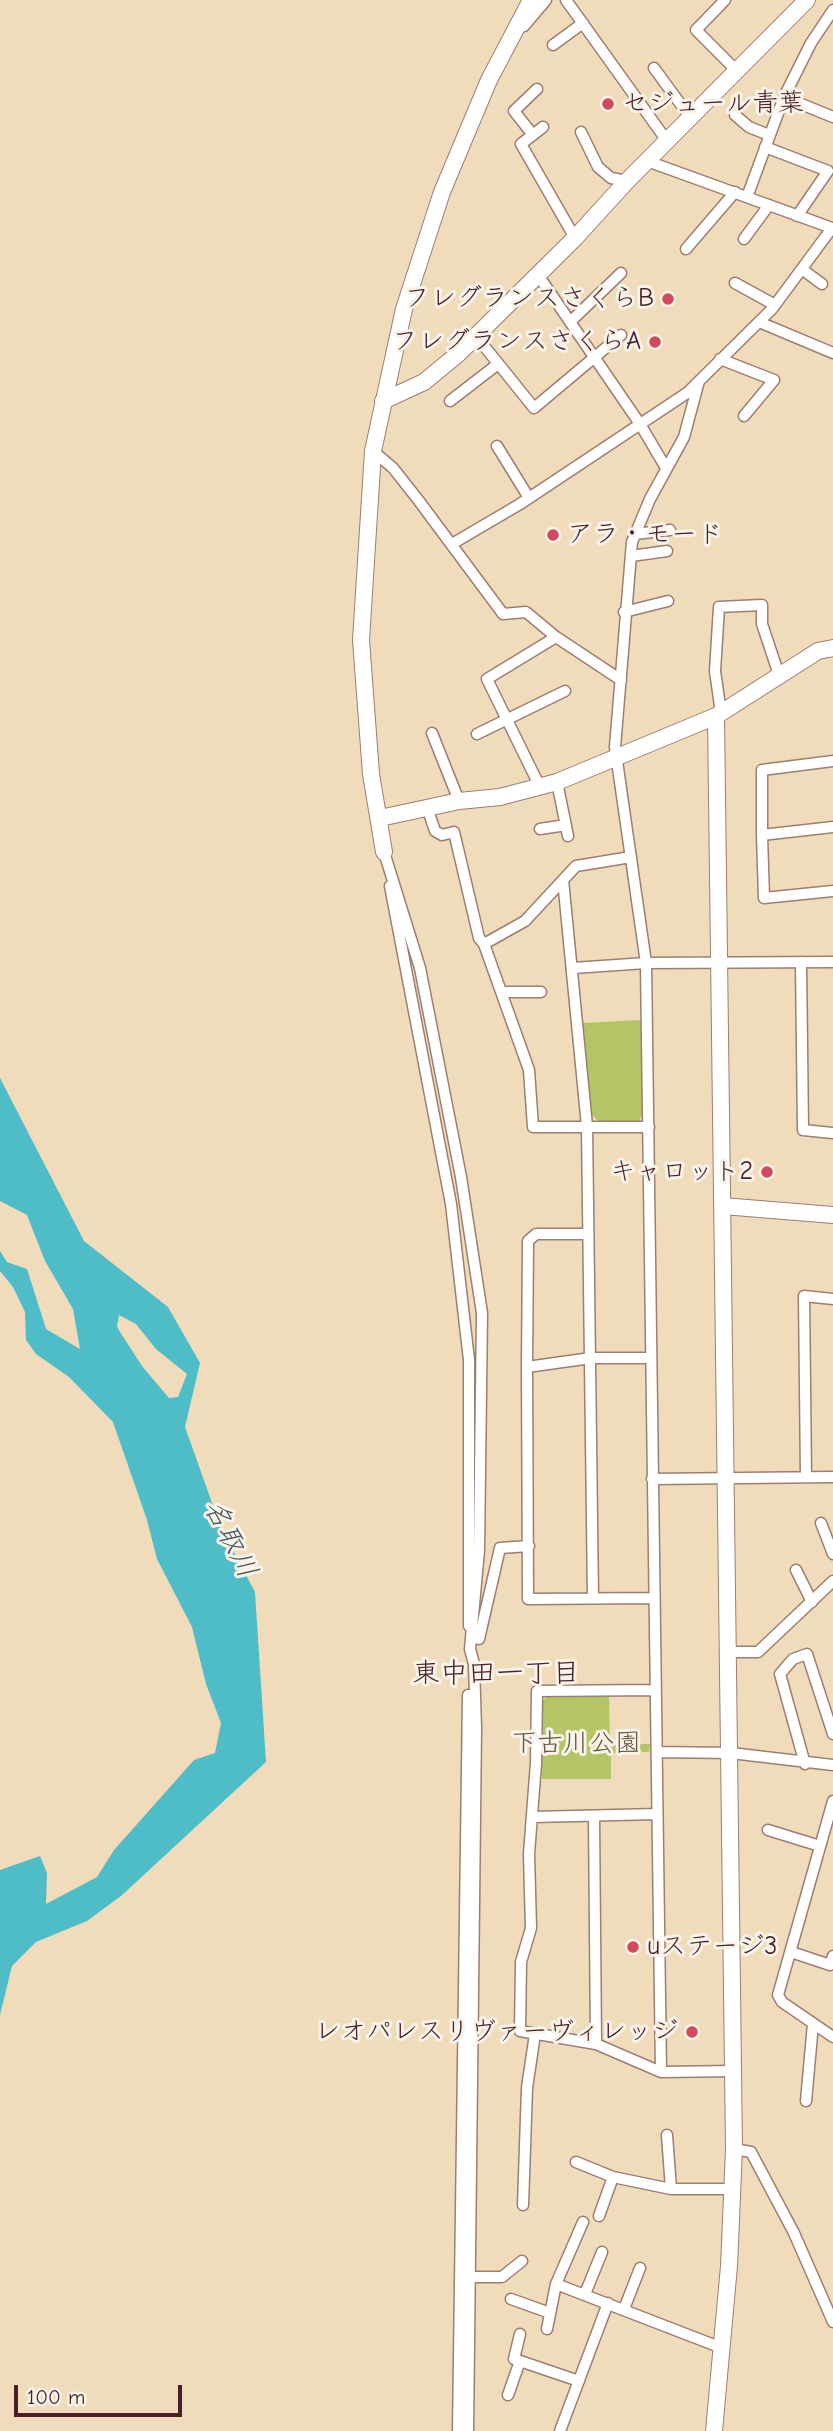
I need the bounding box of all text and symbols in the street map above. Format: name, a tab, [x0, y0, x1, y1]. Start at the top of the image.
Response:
place label: セジュール青葉	[622, 88, 804, 120]
marker: セジュール青葉	[600, 96, 616, 112]
place label: フレグランスさくらB	[404, 283, 654, 315]
marker: フレグランスさくらB	[660, 291, 676, 307]
place label: フレグランスさくらA	[392, 326, 641, 358]
marker: フレグランスさくらA	[647, 334, 663, 350]
place label: アラ・モード	[567, 519, 723, 551]
marker: アラ・モード	[545, 527, 561, 543]
place label: キャロット2	[609, 1156, 753, 1188]
marker: キャロット2	[759, 1164, 775, 1180]
water label: 名取川	[196, 1494, 264, 1584]
district label: 東中田一丁目	[412, 1657, 580, 1691]
park label: 下古川公園	[511, 1728, 641, 1760]
place label: uステージ3	[647, 1931, 777, 1963]
marker: uステージ3	[625, 1939, 641, 1955]
place label: レオパレスリヴァーヴィレッジ	[314, 2016, 678, 2048]
marker: レオパレスリヴァーヴィレッジ	[684, 2024, 700, 2040]
scale bar	[18, 2372, 186, 2416]
text: 100 m	[27, 2385, 85, 2409]

